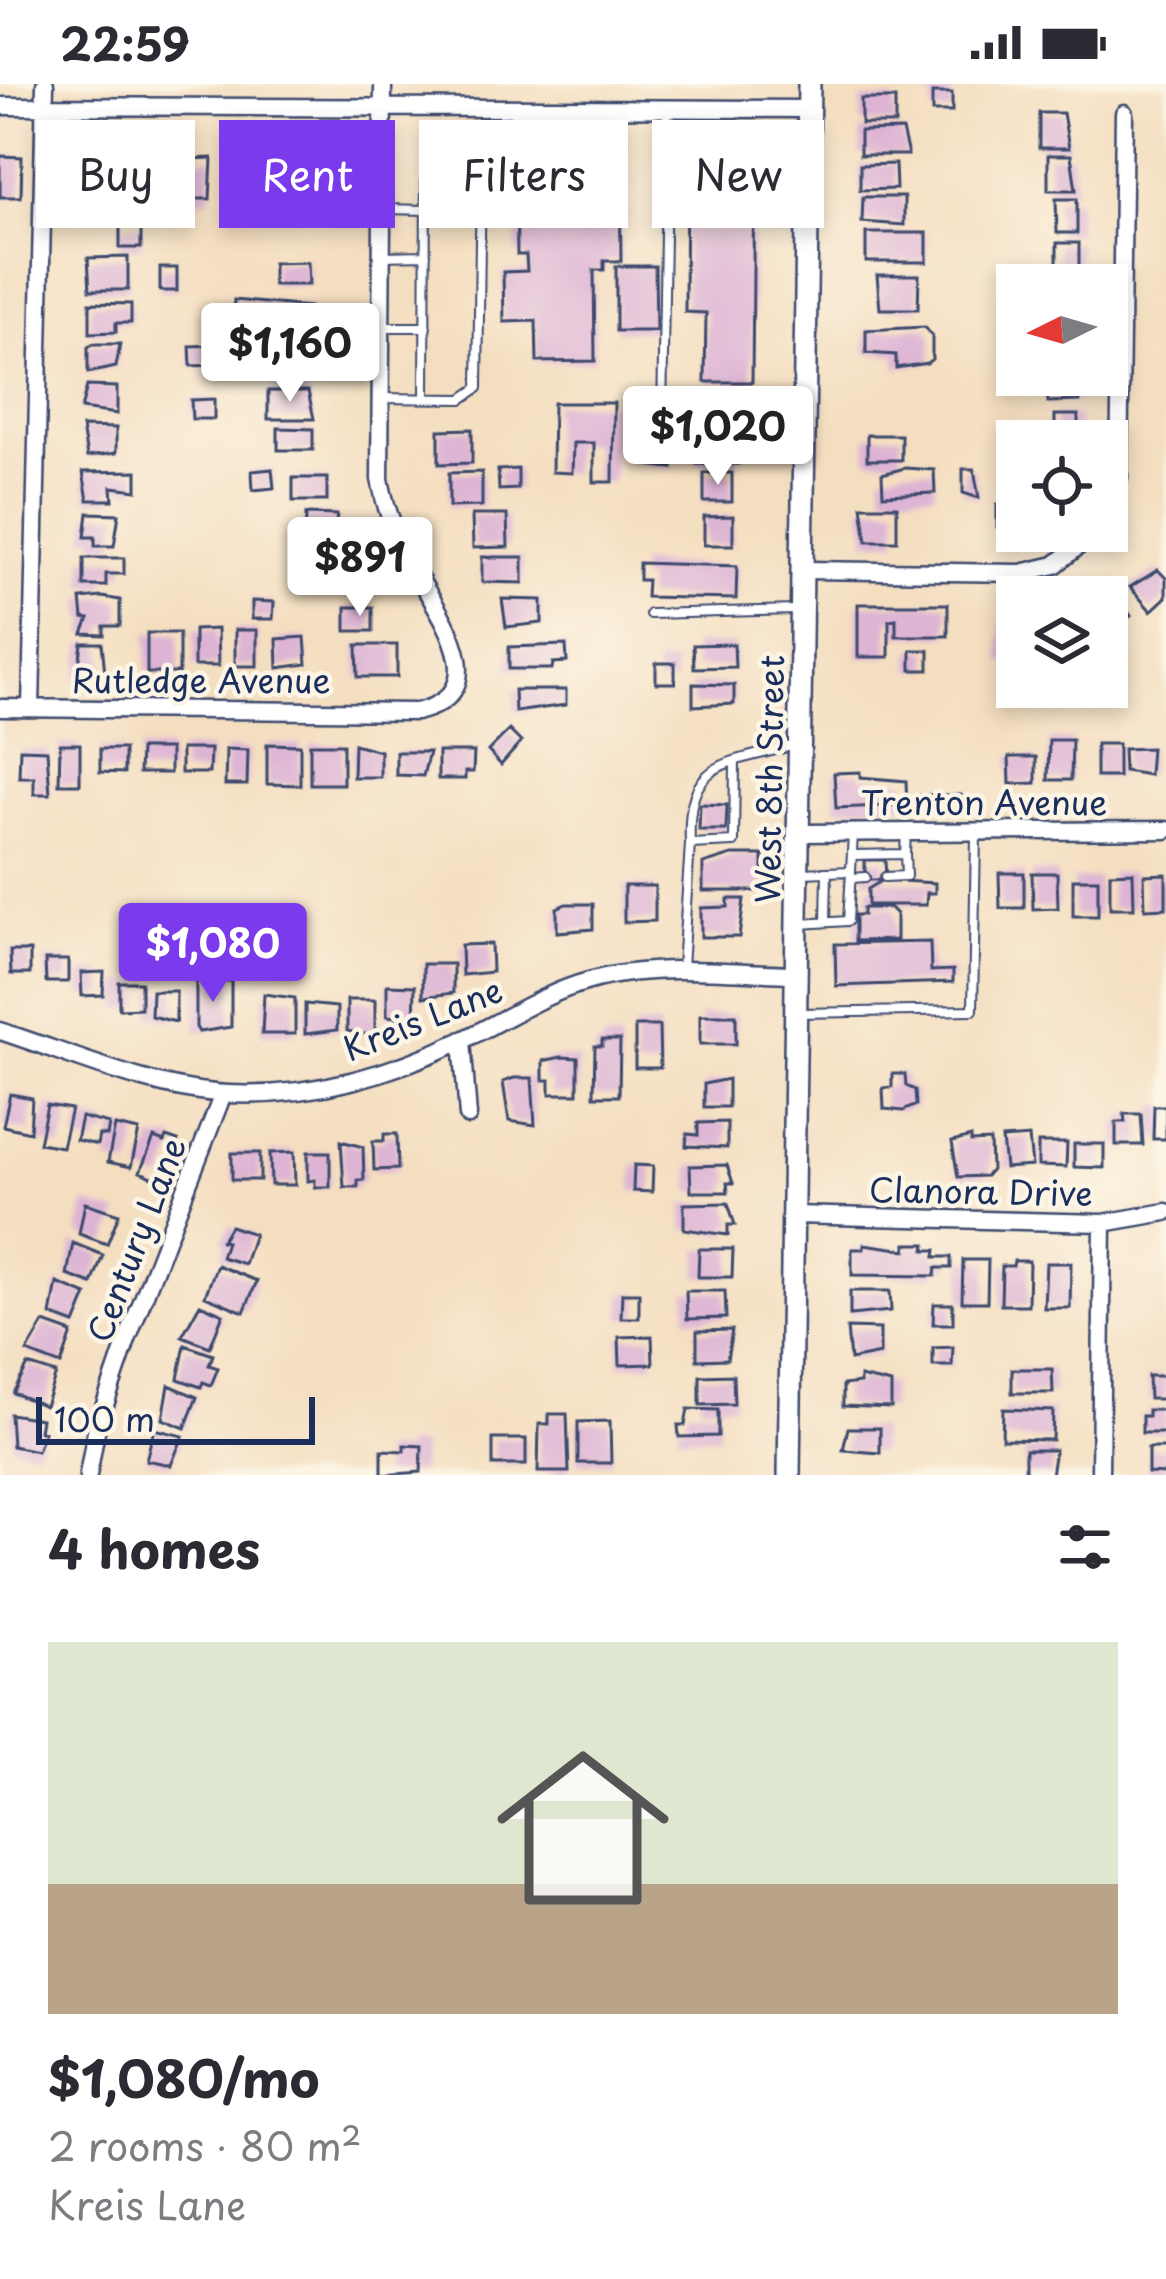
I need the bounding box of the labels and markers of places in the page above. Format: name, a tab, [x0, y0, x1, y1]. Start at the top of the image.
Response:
pin: $1,160	[192, 303, 388, 405]
pin: $1,020	[620, 386, 816, 488]
pin: $891	[289, 517, 431, 619]
pin: $1,080	[115, 903, 311, 1005]

